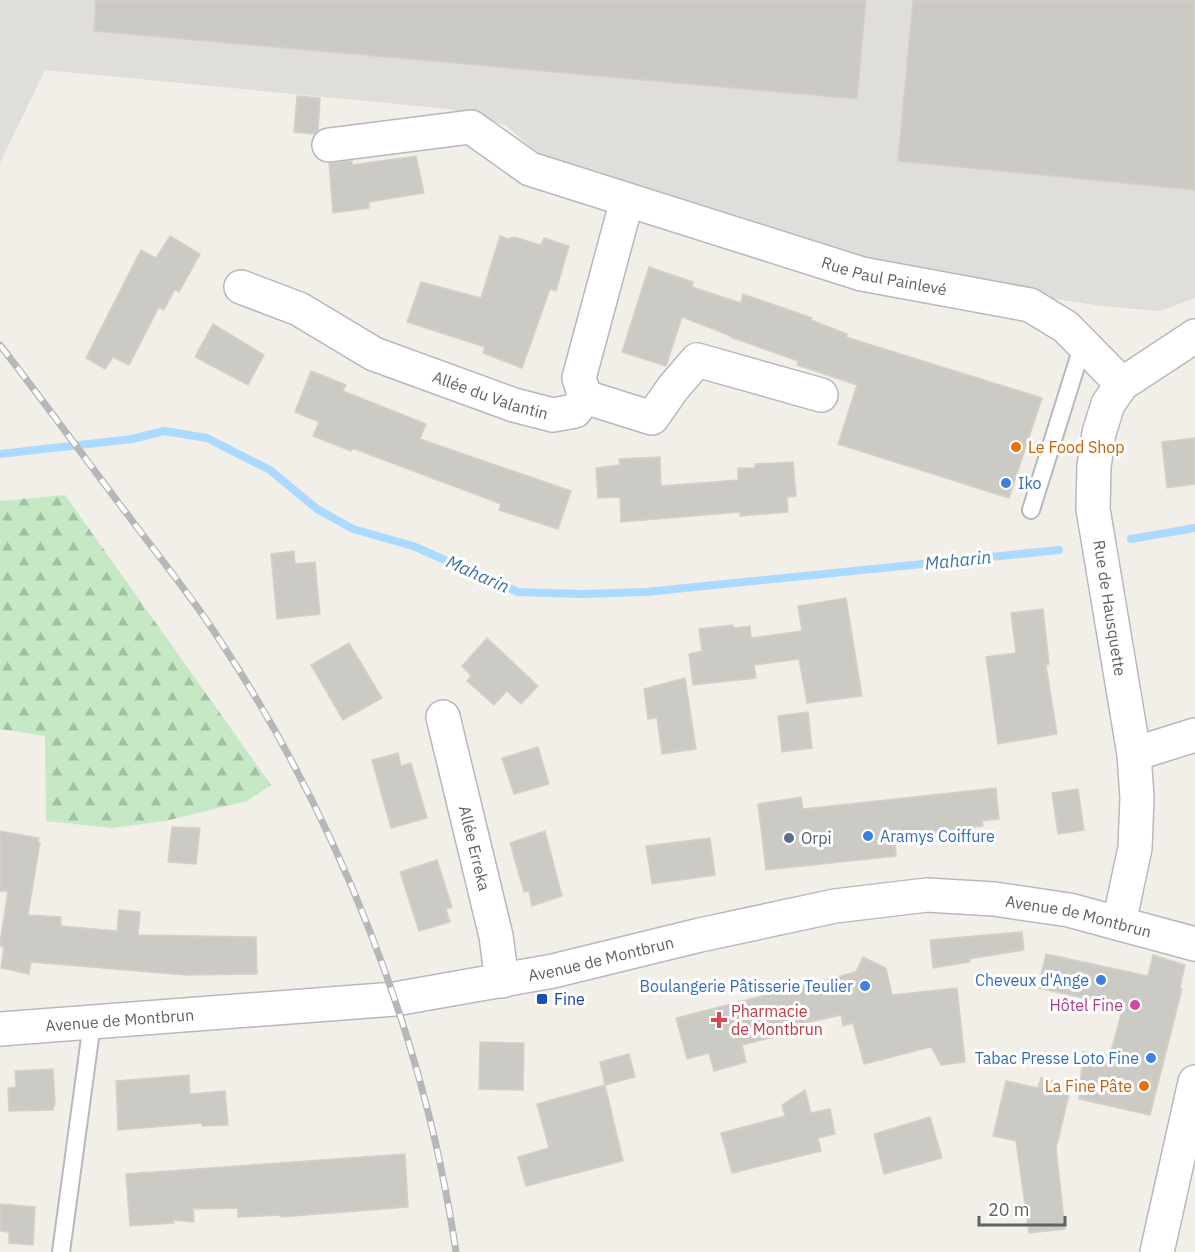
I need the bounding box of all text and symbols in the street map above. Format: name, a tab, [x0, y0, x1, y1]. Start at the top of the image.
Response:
street label: Rue Paul Painlevé	[819, 252, 949, 300]
street label: Allée du Valantin	[430, 366, 550, 423]
place label: Le Food Shop	[1028, 437, 1125, 457]
marker: Le Food Shop	[1009, 440, 1023, 454]
place label: Iko	[1018, 473, 1042, 493]
marker: Iko	[999, 476, 1013, 490]
street label: Rue de Hausquette	[1089, 539, 1131, 678]
water label: Maharin	[924, 545, 992, 575]
water label: Maharin	[443, 550, 513, 598]
street label: Allée Erreka	[455, 804, 495, 893]
place label: Aramys Coiffure	[880, 826, 995, 846]
place label: Orpi	[801, 828, 831, 848]
marker: Aramys Coiffure	[861, 829, 875, 843]
marker: Orpi	[782, 831, 796, 845]
street label: Avenue de Montbrun	[1004, 891, 1154, 942]
street label: Avenue de Montbrun	[526, 932, 676, 985]
place label: Cheveux d'Ange	[975, 970, 1089, 990]
marker: Cheveux d'Ange	[1094, 973, 1108, 987]
place label: Boulangerie Pâtisserie Teulier	[640, 976, 853, 996]
marker: Boulangerie Pâtisserie Teulier	[858, 979, 872, 993]
place label: Fine	[554, 989, 585, 1009]
marker: Fine	[535, 992, 549, 1006]
place label: Hôtel Fine	[1049, 995, 1123, 1015]
marker: Hôtel Fine	[1128, 998, 1142, 1012]
place label: Pharmacie de Montbrun	[731, 1001, 823, 1039]
street label: Avenue de Montbrun	[45, 1004, 195, 1036]
marker: Pharmacie de Montbrun	[712, 1013, 726, 1027]
place label: Tabac Presse Loto Fine	[975, 1048, 1139, 1068]
marker: Tabac Presse Loto Fine	[1144, 1051, 1158, 1065]
place label: La Fine Pâte	[1045, 1076, 1132, 1096]
marker: La Fine Pâte	[1137, 1079, 1151, 1093]
scale bar	[979, 1189, 1064, 1227]
text: 20 m	[988, 1198, 1030, 1221]

